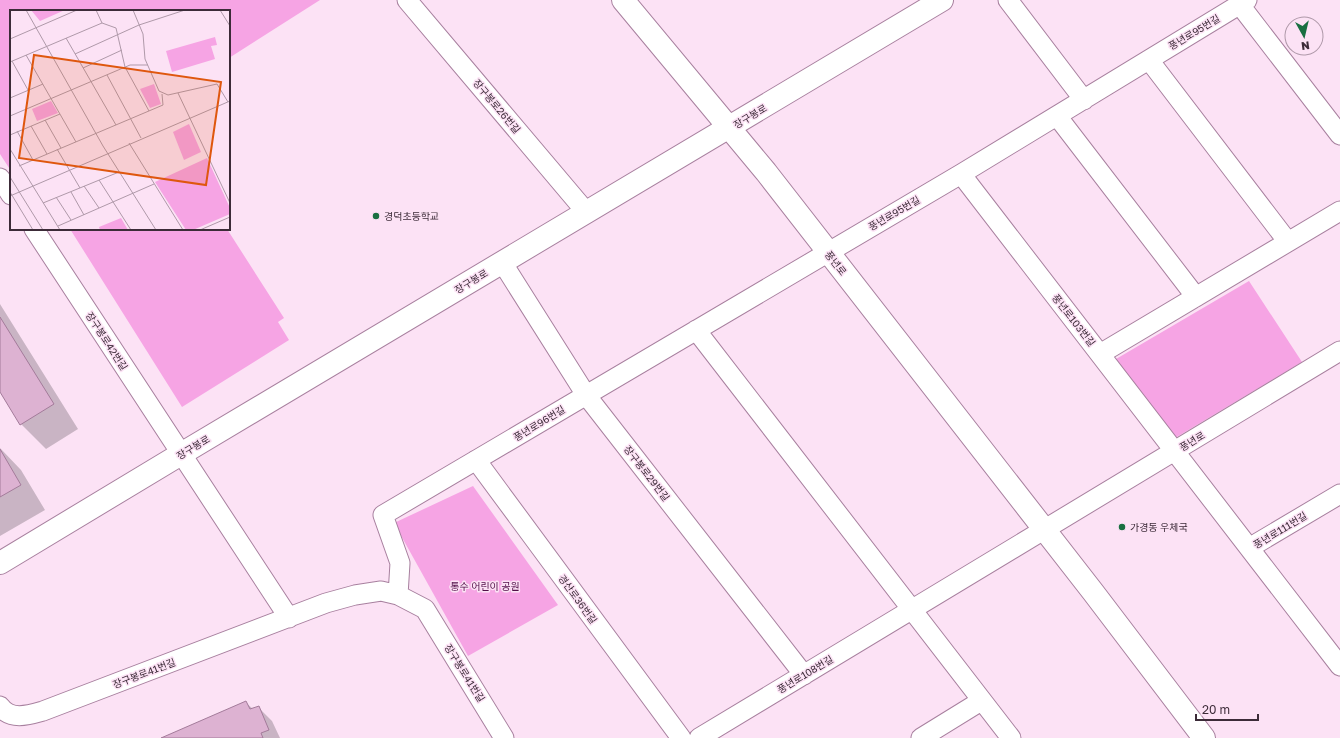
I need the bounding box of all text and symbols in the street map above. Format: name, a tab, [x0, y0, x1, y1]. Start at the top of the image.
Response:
inset map	[10, 10, 230, 230]
street label: 풍년로95번길	[1166, 12, 1222, 52]
north arrow	[1284, 16, 1324, 56]
text: N	[1300, 39, 1311, 53]
street label: 장구봉로26번길	[471, 76, 523, 136]
street label: 장구봉로	[731, 101, 769, 131]
street label: 풍년로95번길	[866, 193, 922, 233]
place label: 경덕초등학교	[384, 210, 439, 222]
marker: 경덕초등학교	[371, 211, 381, 221]
street label: 풍년로	[823, 248, 849, 278]
street label: 장구봉로	[452, 266, 490, 296]
street label: 풍년로103번길	[1050, 292, 1098, 348]
street label: 장구봉로42번길	[84, 310, 130, 372]
street label: 풍년로96번길	[511, 403, 567, 443]
street label: 풍년로	[1177, 429, 1207, 453]
street label: 장구봉로	[174, 432, 212, 462]
street label: 장구봉로29번길	[622, 443, 672, 503]
street label: 풍년로111번길	[1251, 509, 1309, 551]
place label: 가경동 우체국	[1130, 521, 1188, 533]
marker: 가경동 우체국	[1117, 522, 1127, 532]
street label: 경산로36번길	[556, 572, 600, 626]
park label: 통수 어린이 공원	[450, 580, 520, 592]
street label: 장구봉로41번길	[442, 642, 488, 704]
street label: 풍년로108번길	[775, 653, 835, 695]
street label: 장구봉로41번길	[111, 656, 177, 690]
scale bar	[1196, 696, 1258, 722]
text: 20 m	[1202, 702, 1230, 717]

